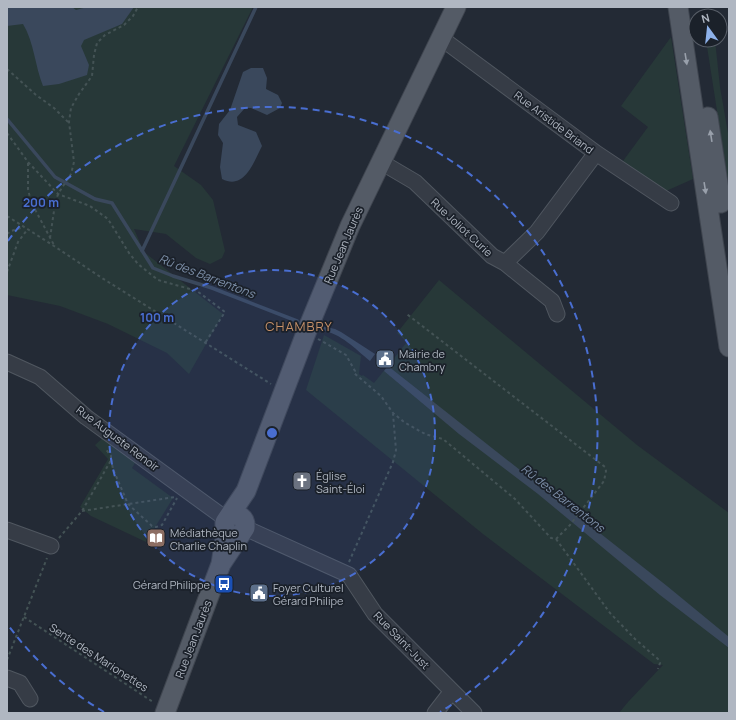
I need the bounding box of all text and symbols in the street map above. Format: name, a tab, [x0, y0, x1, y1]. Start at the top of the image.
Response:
north arrow	[688, 8, 728, 48]
text: N	[700, 10, 711, 26]
one-way arrow	[683, 53, 689, 65]
street label: Rue Aristide Briand	[511, 87, 597, 157]
one-way arrow	[708, 130, 714, 142]
one-way arrow	[702, 182, 708, 194]
text: 200 m	[23, 194, 59, 211]
street label: Rue Joliot Curie	[428, 194, 497, 260]
street label: Rue Jean Jaurès	[320, 204, 366, 286]
water label: Rû des Barrentons	[157, 250, 259, 303]
text: 100 m	[140, 309, 174, 326]
district label: CHAMBRY	[265, 317, 333, 335]
place label: Mairie de Chambry	[399, 346, 446, 374]
public building icon: Mairie de Chambry	[374, 348, 396, 370]
street label: Rue Auguste Renoir	[74, 402, 162, 474]
centre of rings	[265, 426, 279, 440]
water label: Rû des Barrentons	[518, 460, 610, 537]
place label: Église Saint-Éloi	[316, 468, 365, 496]
church icon: Église Saint-Éloi	[291, 470, 313, 492]
place label: Médiathèque Charlie Chaplin	[170, 525, 247, 553]
library icon: Médiathèque Charlie Chaplin	[145, 527, 167, 549]
bus stop icon: Gérard Philippe	[213, 573, 235, 595]
place label: Gérard Philippe	[133, 577, 211, 592]
place label: Foyer Culturel Gérard Philipe	[273, 580, 344, 608]
public building icon: Foyer Culturel Gérard Philipe	[248, 582, 270, 604]
street label: Rue Jean Jaurès	[171, 598, 215, 680]
street label: Rue Saint-Just	[371, 608, 433, 672]
street label: Sente des Marionettes	[47, 619, 151, 695]

